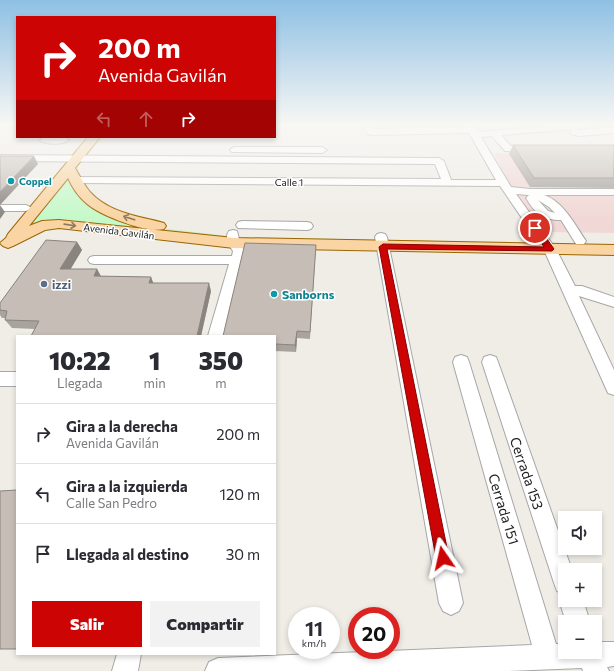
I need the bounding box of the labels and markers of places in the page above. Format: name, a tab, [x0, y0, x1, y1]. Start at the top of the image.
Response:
place label: Coppel	[19, 175, 52, 187]
marker: Coppel	[6, 176, 16, 186]
pin	[518, 211, 552, 245]
place label: izzi	[52, 277, 71, 291]
marker: izzi	[39, 279, 49, 289]
place label: Sanborns	[282, 287, 335, 301]
marker: Sanborns	[269, 289, 279, 299]

